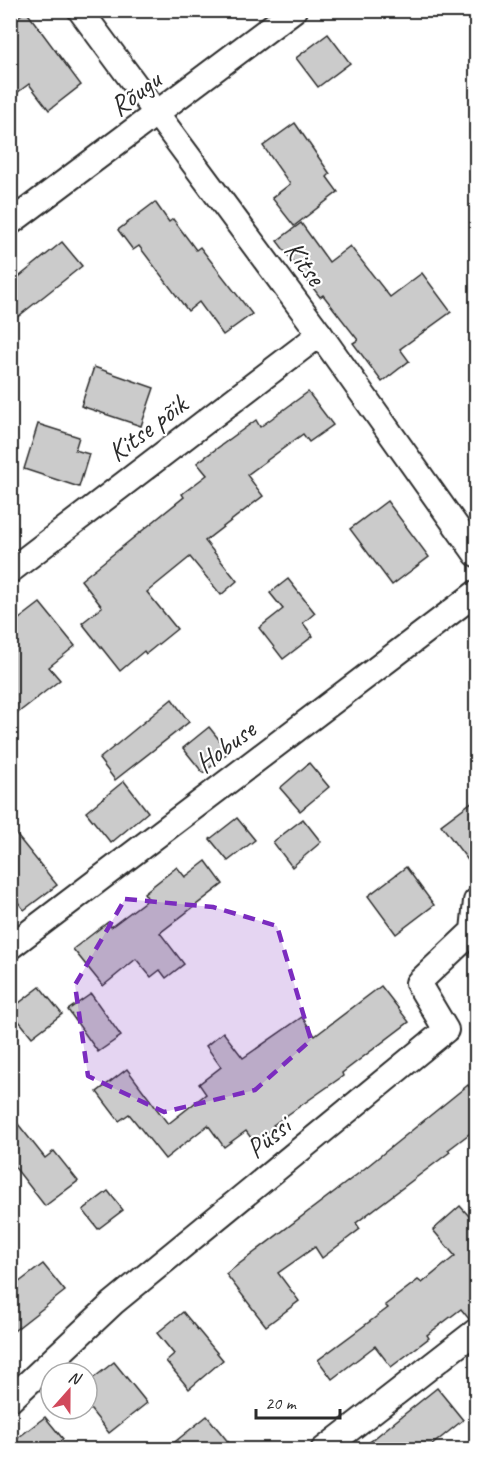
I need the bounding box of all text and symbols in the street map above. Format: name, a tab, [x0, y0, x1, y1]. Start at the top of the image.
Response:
street label: Rõugu	[102, 61, 169, 124]
street label: Kitse	[277, 234, 334, 294]
street label: Kitse põik	[100, 385, 196, 469]
street label: Hobuse	[188, 711, 264, 780]
street label: Püssi	[238, 1106, 300, 1166]
north arrow	[39, 1361, 99, 1421]
text: N	[66, 1367, 85, 1390]
scale bar	[256, 1382, 340, 1420]
text: 20 m	[265, 1392, 298, 1414]

